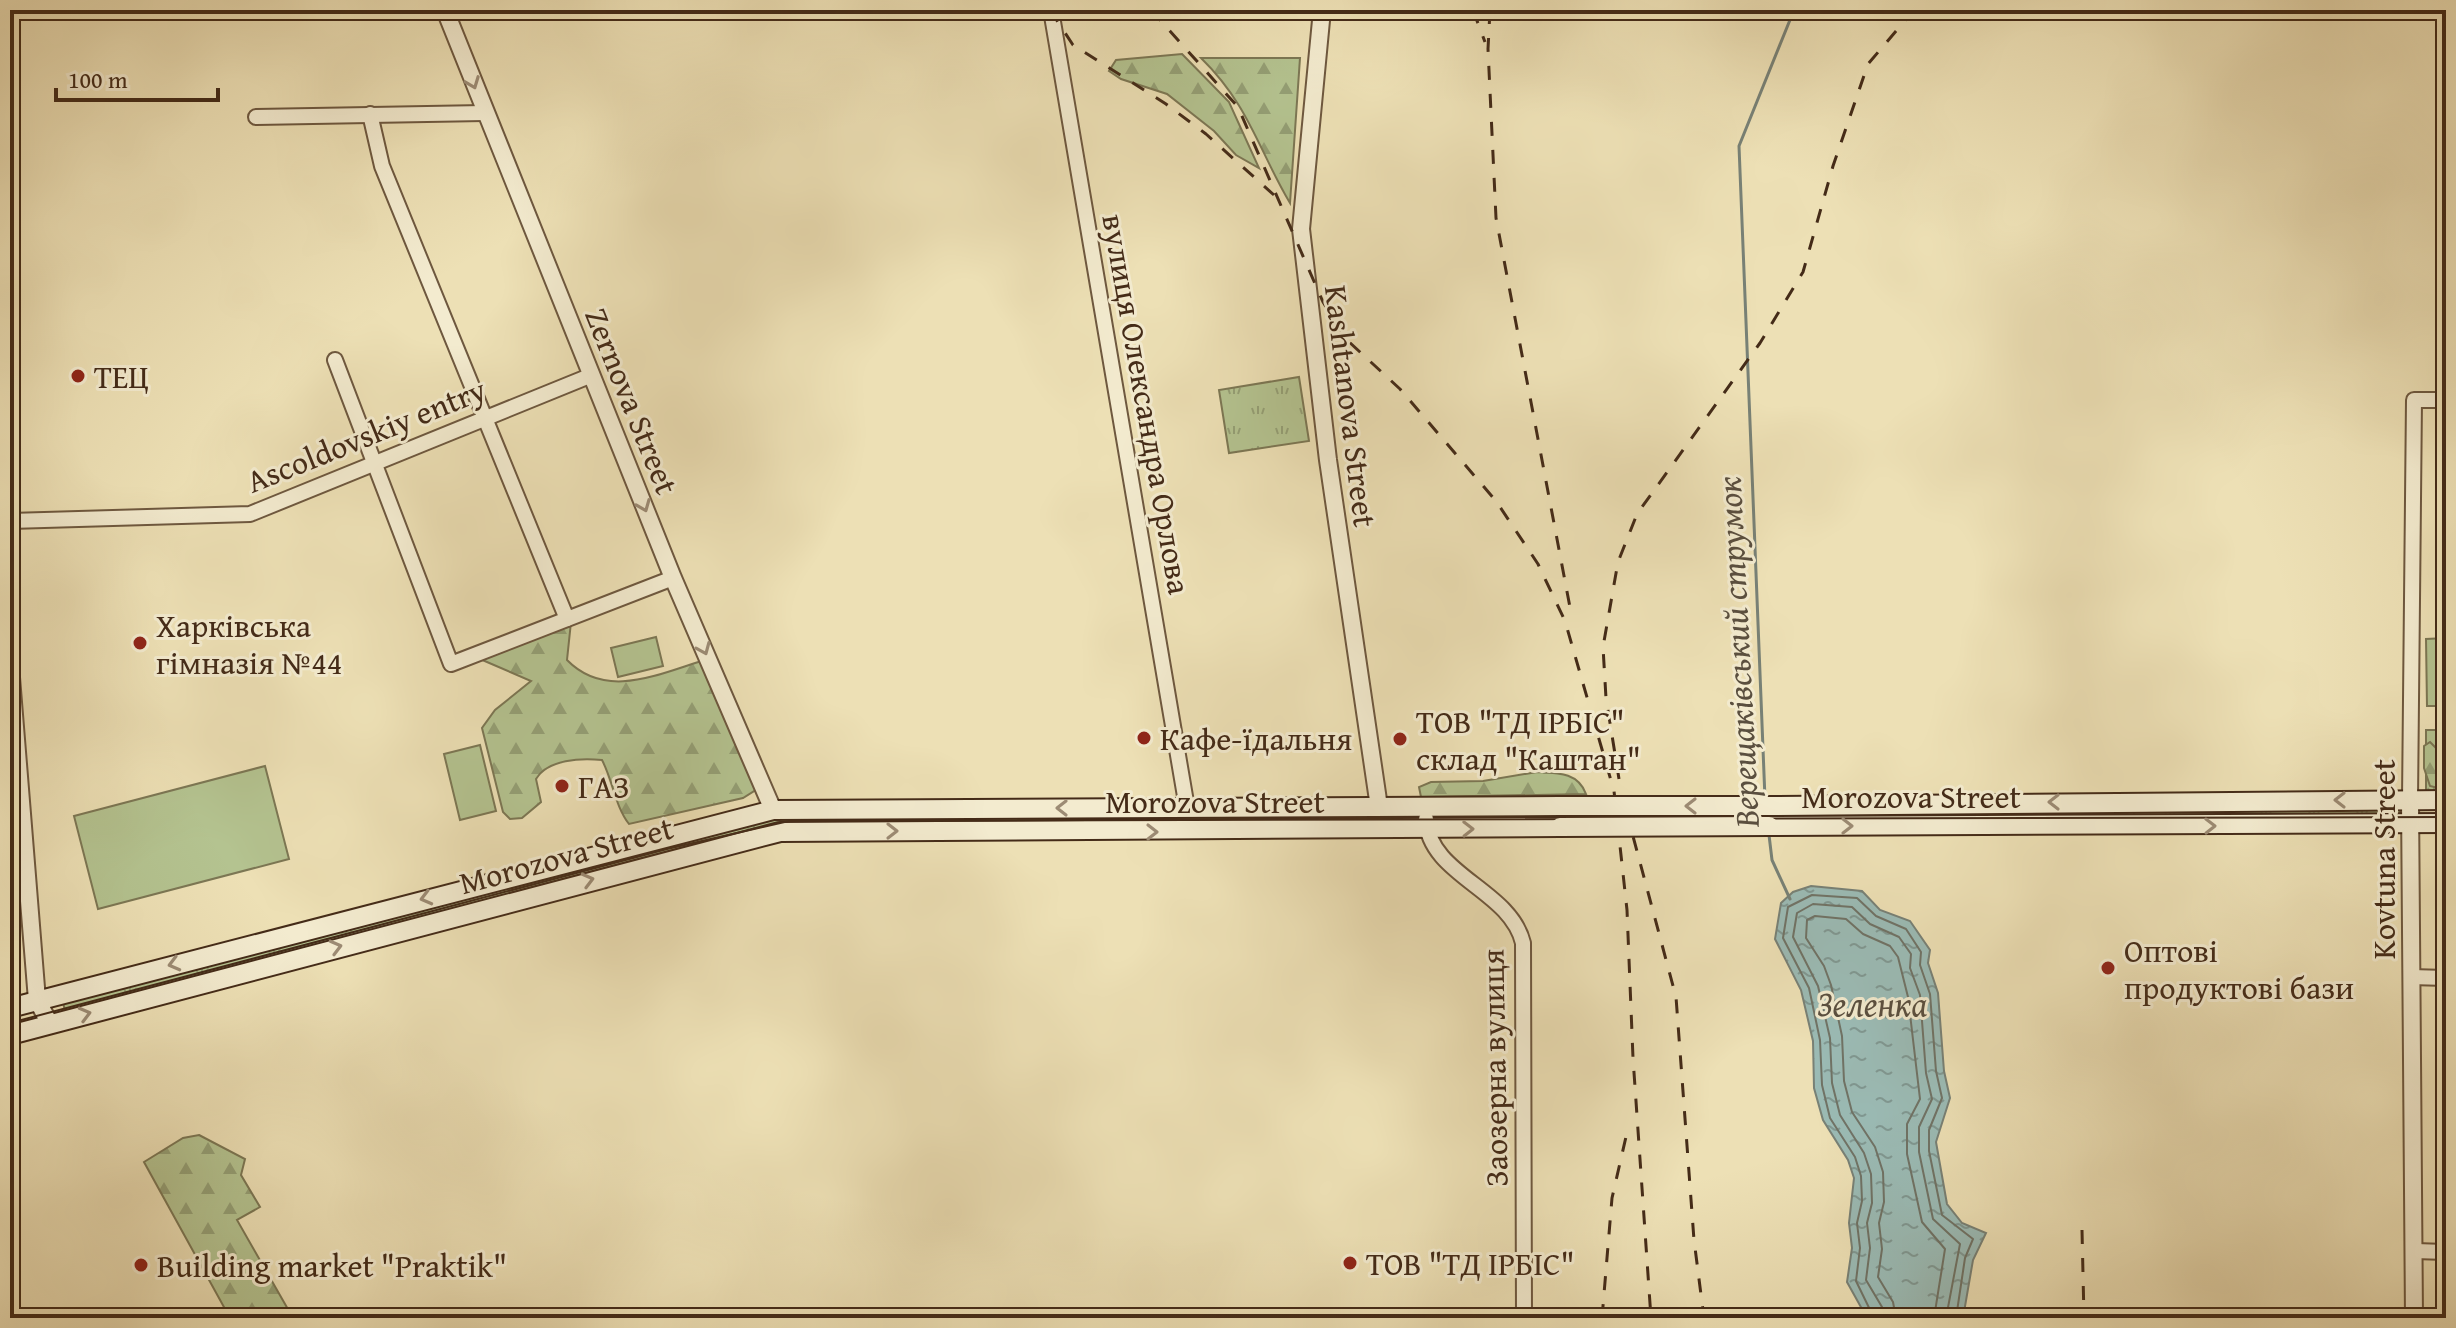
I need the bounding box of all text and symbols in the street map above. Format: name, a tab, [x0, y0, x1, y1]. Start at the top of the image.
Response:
scale bar	[56, 52, 218, 102]
text: 100 m	[68, 62, 128, 97]
one-way arrow	[463, 75, 480, 89]
street label: вулиця Олександра Орлова	[1090, 210, 1204, 599]
street label: Kashtanova Street	[1313, 282, 1389, 530]
street label: Zernova Street	[573, 301, 691, 501]
place label: ТЕЦ	[94, 353, 149, 400]
street label: Ascoldovskiy entry	[239, 365, 493, 504]
marker: ТЕЦ	[69, 367, 87, 385]
water label: Верещаківський струмок	[1703, 475, 1771, 830]
one-way arrow	[635, 498, 651, 512]
place label: Харківська гімназія №44	[156, 602, 342, 686]
marker: Харківська гімназія №44	[131, 634, 149, 652]
one-way arrow	[694, 641, 710, 655]
place label: ТОВ "ТД ІРБІС" склад "Каштан"	[1416, 698, 1641, 782]
place label: Кафе-їдальня	[1160, 715, 1352, 762]
marker: Кафе-їдальня	[1135, 729, 1153, 747]
marker: ТОВ "ТД ІРБІС" склад "Каштан"	[1391, 730, 1409, 748]
street label: Kovtuna Street	[2360, 759, 2407, 959]
place label: ГАЗ	[578, 763, 629, 810]
street label: Morozova Street	[1801, 773, 2021, 820]
marker: ГАЗ	[553, 777, 571, 795]
street label: Morozova Street	[1105, 778, 1325, 825]
one-way arrow	[2333, 791, 2346, 809]
one-way arrow	[2047, 793, 2060, 811]
one-way arrow	[1684, 797, 1697, 815]
one-way arrow	[1055, 799, 1068, 817]
street label: Morozova Street	[454, 804, 678, 906]
one-way arrow	[1841, 817, 1854, 835]
one-way arrow	[2204, 817, 2217, 835]
one-way arrow	[1462, 820, 1475, 838]
one-way arrow	[886, 822, 899, 840]
one-way arrow	[1146, 823, 1159, 840]
one-way arrow	[580, 873, 594, 889]
one-way arrow	[419, 888, 433, 905]
place label: Оптові продуктові бази	[2124, 927, 2354, 1011]
one-way arrow	[329, 940, 343, 957]
street label: Заозерна вулиця	[1468, 949, 1520, 1187]
one-way arrow	[168, 955, 182, 972]
marker: Оптові продуктові бази	[2099, 959, 2117, 977]
water label: Зеленка	[1817, 979, 1928, 1028]
one-way arrow	[78, 1007, 92, 1024]
place label: ТОВ "ТД ІРБІС"	[1366, 1240, 1575, 1287]
place label: Building market "Praktik"	[157, 1242, 507, 1289]
marker: ТОВ "ТД ІРБІС"	[1341, 1254, 1359, 1272]
marker: Building market "Praktik"	[132, 1256, 150, 1274]

